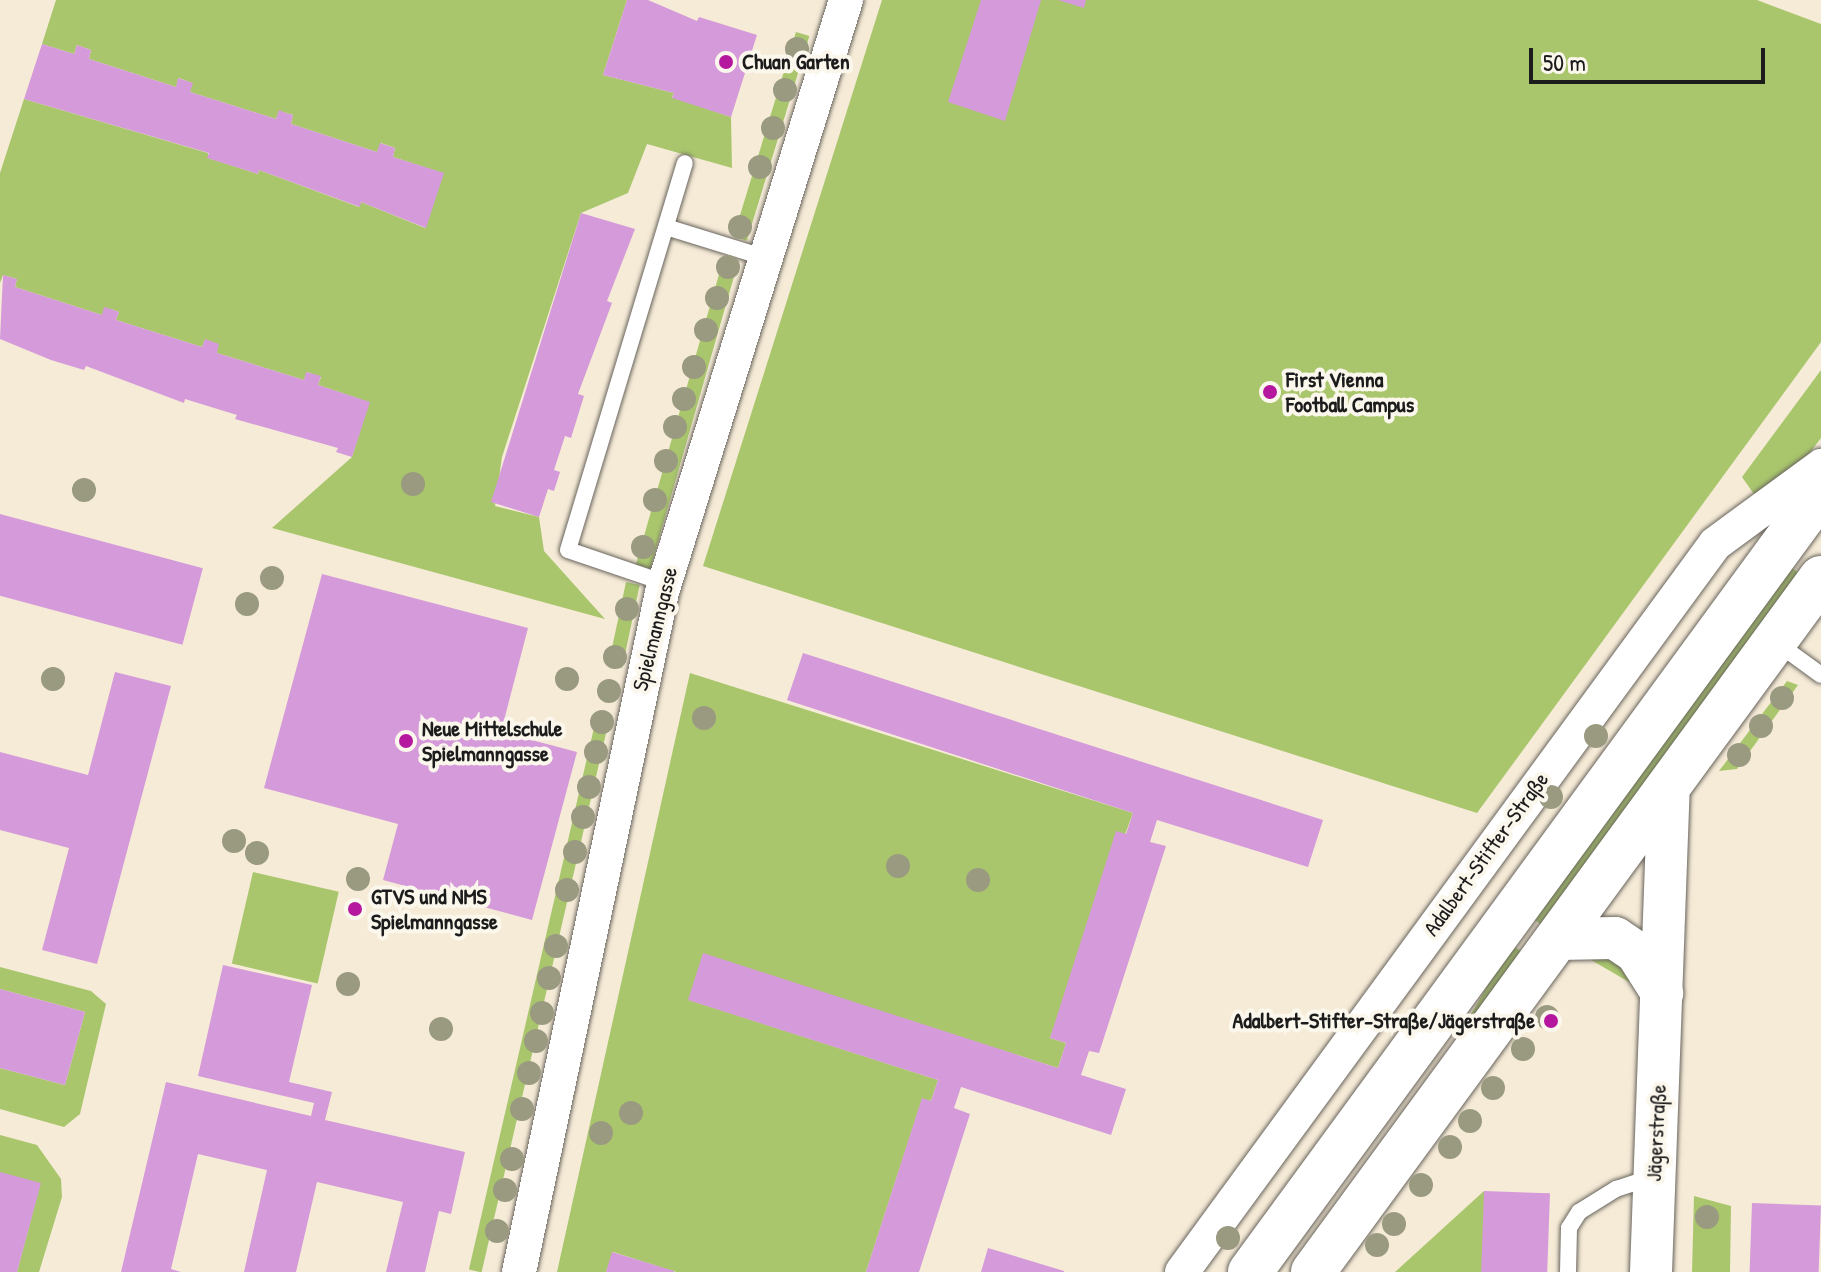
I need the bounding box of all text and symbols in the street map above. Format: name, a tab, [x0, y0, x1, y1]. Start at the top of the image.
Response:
scale bar	[1533, 32, 1769, 82]
text: 50 m	[1543, 46, 1586, 78]
place label: Chuan Garten	[742, 49, 850, 75]
marker: Chuan Garten	[717, 53, 735, 71]
place label: First Vienna Football Campus	[1286, 366, 1414, 418]
marker: First Vienna Football Campus	[1261, 383, 1279, 401]
street label: Spielmanngasse	[627, 564, 683, 694]
place label: Neue Mittelschule Spielmanngasse	[422, 715, 562, 766]
marker: Neue Mittelschule Spielmanngasse	[397, 732, 415, 750]
street label: Adalbert-Stifter-Straße	[1418, 767, 1554, 941]
place label: GTVS und NMS Spielmanngasse	[371, 883, 498, 934]
marker: GTVS und NMS Spielmanngasse	[346, 900, 364, 918]
place label: Adalbert-Stifter-Straße/Jägerstraße	[1233, 1008, 1535, 1034]
marker: Adalbert-Stifter-Straße/Jägerstraße	[1542, 1012, 1560, 1030]
street label: Jägerstraße	[1640, 1084, 1672, 1182]

